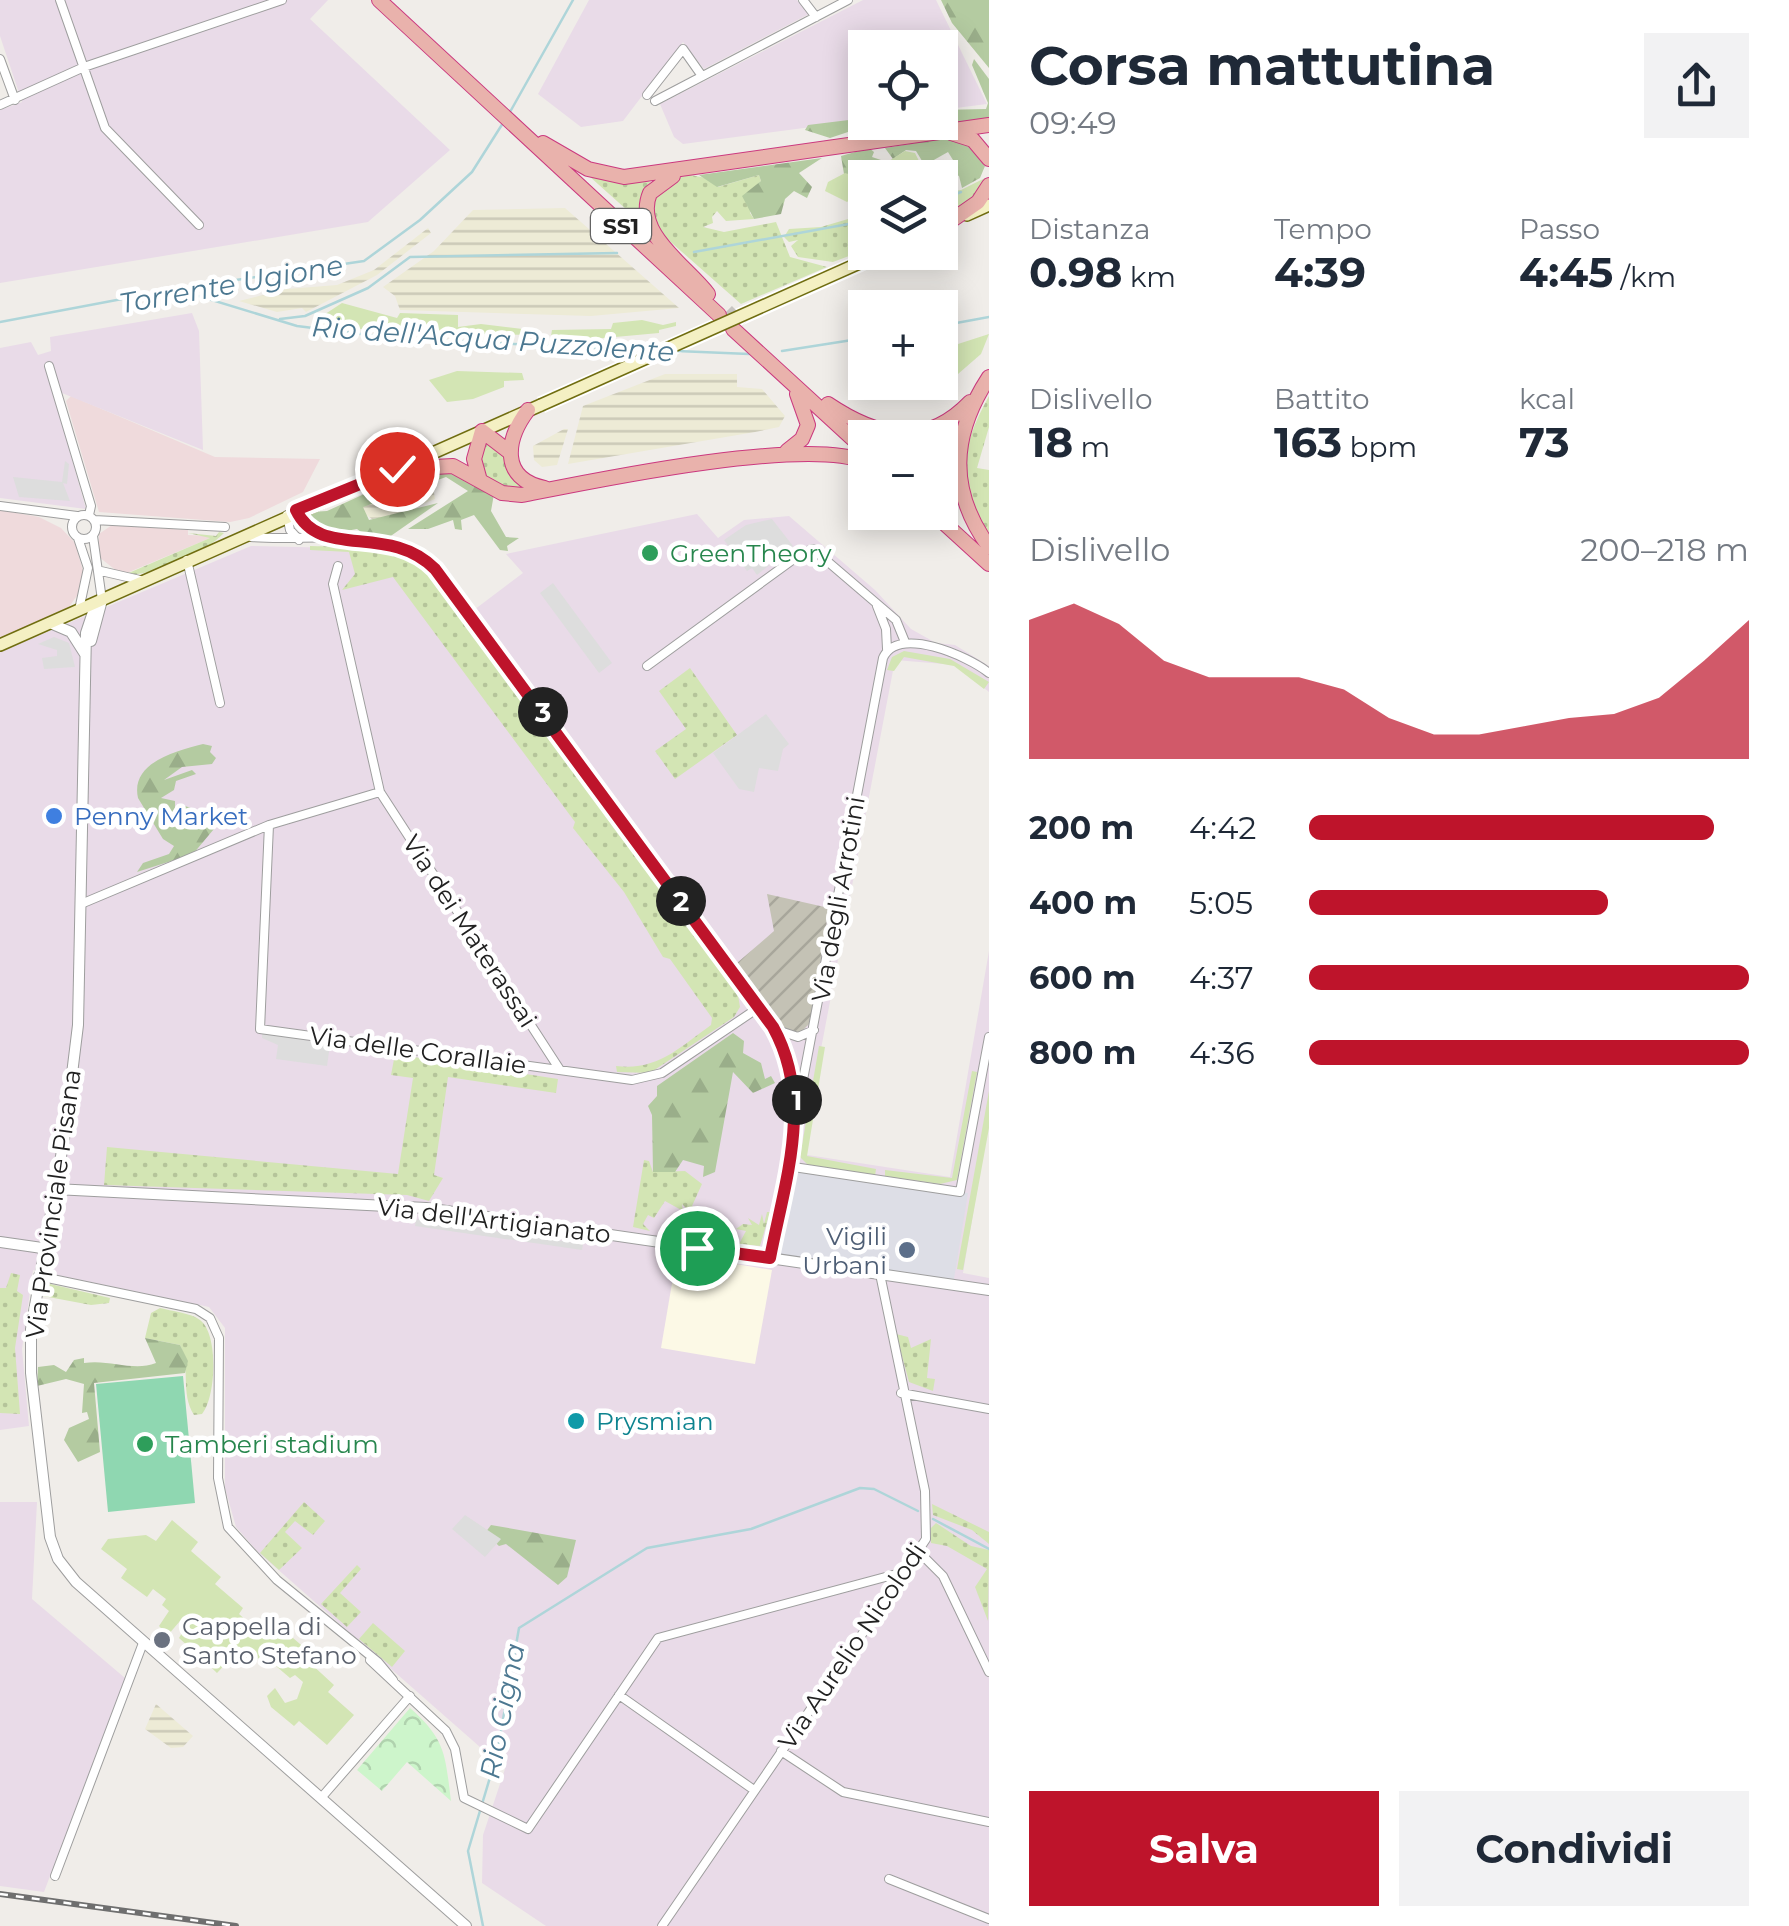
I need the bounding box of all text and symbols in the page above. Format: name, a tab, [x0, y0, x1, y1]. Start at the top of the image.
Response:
map controls	[848, 30, 958, 530]
button: locate	[848, 30, 958, 140]
text: Corsa mattutina	[1029, 32, 1495, 99]
button: share	[1644, 33, 1749, 138]
text: 09:49	[1029, 103, 1117, 142]
button: layers	[848, 160, 958, 270]
road number: SS1	[591, 209, 651, 243]
text: Distanza	[1029, 212, 1150, 246]
text: Tempo	[1274, 212, 1372, 246]
text: Passo	[1519, 212, 1600, 246]
text: 0.98	[1029, 246, 1122, 298]
text: 4:39	[1274, 246, 1366, 298]
text: 4:45	[1519, 246, 1613, 298]
water label: Torrente Ugione	[116, 248, 346, 320]
text: km	[1122, 260, 1176, 294]
text: /km	[1613, 260, 1676, 294]
button: +	[848, 290, 958, 400]
water label: Rio dell'Acqua Puzzolente	[310, 309, 676, 369]
text: Dislivello	[1029, 382, 1153, 416]
text: Battito	[1274, 382, 1370, 416]
text: kcal	[1519, 382, 1575, 416]
text: 18	[1029, 416, 1073, 468]
text: 163	[1274, 416, 1342, 468]
text: 73	[1519, 416, 1570, 468]
button: −	[848, 420, 958, 530]
pin	[355, 427, 440, 512]
text: m	[1073, 430, 1110, 464]
text: bpm	[1342, 430, 1417, 464]
icon: check	[370, 442, 425, 497]
text: Dislivello	[1029, 530, 1170, 569]
text: 200–218 m	[1580, 530, 1749, 569]
place label: GreenTheory	[670, 538, 832, 568]
marker: GreenTheory	[639, 542, 661, 564]
pin: 3	[518, 687, 568, 737]
text: 3	[535, 695, 551, 729]
street label: Via degli Arrotini	[805, 794, 871, 1004]
place label: Penny Market	[74, 801, 248, 831]
marker: Penny Market	[43, 805, 65, 827]
text: 200 m	[1029, 808, 1134, 847]
text: 4:42	[1189, 808, 1256, 847]
street label: Via dei Materassai	[397, 829, 543, 1033]
pin: 2	[656, 876, 706, 926]
text: 400 m	[1029, 883, 1137, 922]
text: 5:05	[1189, 883, 1253, 922]
text: 2	[673, 884, 689, 918]
text: 600 m	[1029, 958, 1135, 997]
text: 4:37	[1189, 958, 1254, 997]
street label: Via delle Corallaie	[308, 1020, 528, 1080]
text: 800 m	[1029, 1033, 1136, 1072]
text: 4:36	[1189, 1033, 1255, 1072]
street label: Via Provinciale Pisana	[19, 1067, 87, 1341]
pin: 1	[772, 1075, 822, 1125]
text: 1	[792, 1083, 802, 1117]
street label: Via dell'Artigianato	[375, 1191, 613, 1249]
pin	[655, 1206, 740, 1291]
icon: arrive	[670, 1221, 725, 1276]
place label: Vigili Urbani	[802, 1221, 887, 1280]
marker: Vigili Urbani	[896, 1239, 918, 1261]
place label: Prysmian	[596, 1406, 714, 1436]
marker: Prysmian	[565, 1410, 587, 1432]
place label: Tamberi stadium	[165, 1429, 379, 1459]
marker: Tamberi stadium	[134, 1433, 156, 1455]
street label: Via Aurelio Nicolodi	[772, 1537, 932, 1755]
place label: Cappella di Santo Stefano	[182, 1611, 357, 1670]
marker: Cappella di Santo Stefano	[151, 1629, 173, 1651]
water label: Rio Cigna	[472, 1640, 532, 1782]
button: Salva	[1029, 1791, 1379, 1906]
button: Condividi	[1399, 1791, 1749, 1906]

